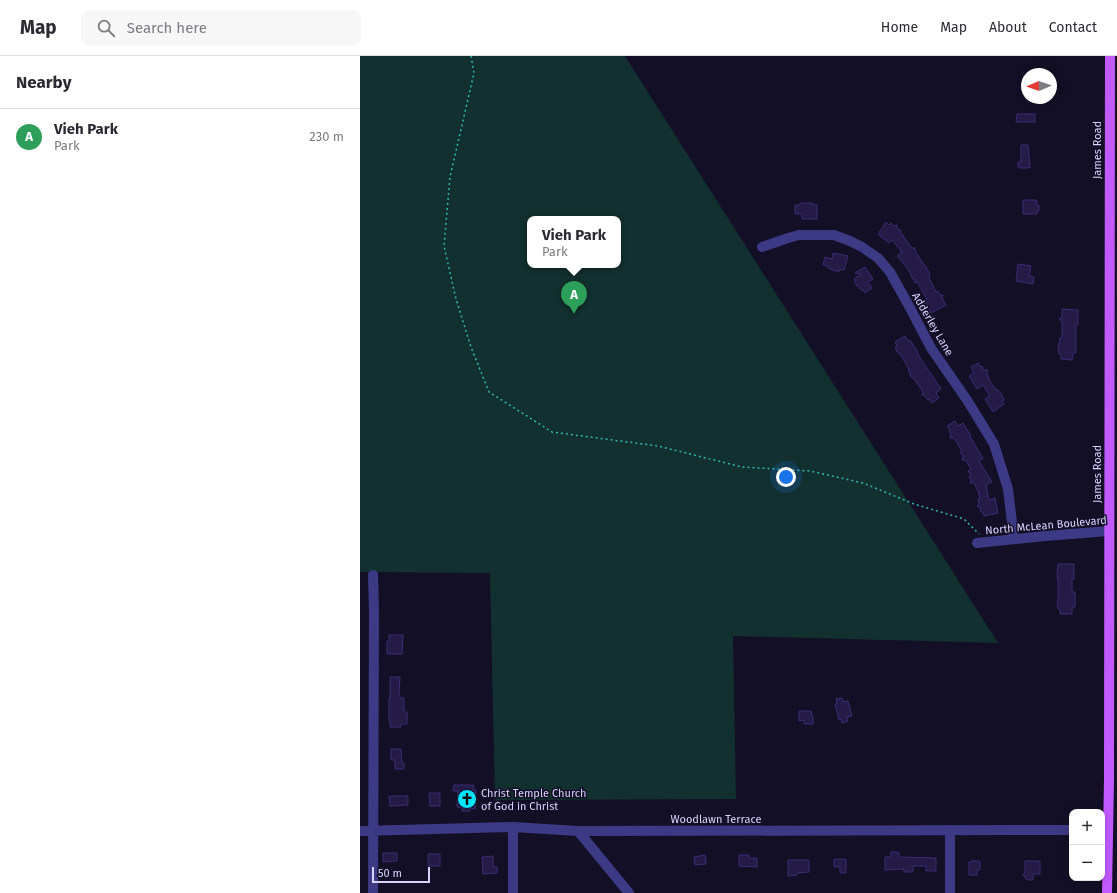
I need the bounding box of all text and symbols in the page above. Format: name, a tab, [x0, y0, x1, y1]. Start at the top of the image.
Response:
search box	[81, 10, 361, 46]
text: Map	[20, 16, 57, 39]
icon: search	[95, 17, 117, 39]
text: Search here	[127, 19, 207, 37]
text: Home	[881, 19, 918, 36]
text: Map	[940, 19, 967, 36]
text: About	[989, 19, 1027, 36]
text: Contact	[1049, 19, 1097, 36]
north arrow	[1021, 68, 1057, 104]
text: Nearby	[16, 72, 71, 93]
text: Vieh Park	[54, 120, 118, 138]
street label: James Road	[1091, 121, 1104, 179]
text: A	[25, 129, 33, 144]
text: 230 m	[309, 129, 344, 144]
text: Park	[54, 138, 80, 153]
popup	[527, 216, 621, 268]
text: Vieh Park	[542, 226, 606, 244]
text: Park	[542, 244, 568, 259]
pin: A	[561, 281, 587, 314]
street label: Adderley Lane	[909, 290, 956, 358]
street label: James Road	[1091, 445, 1104, 503]
your location	[776, 467, 796, 487]
street label: North McLean Boulevard	[985, 514, 1107, 537]
place label: Christ Temple Church of God in Christ	[481, 787, 587, 813]
church icon: Christ Temple Church of God in Christ	[456, 788, 478, 810]
map controls	[1069, 809, 1105, 881]
button: +	[1069, 809, 1105, 845]
street label: Woodlawn Terrace	[671, 813, 761, 826]
button: −	[1069, 845, 1105, 881]
scale bar	[372, 865, 430, 884]
text: 50 m	[378, 867, 402, 880]

